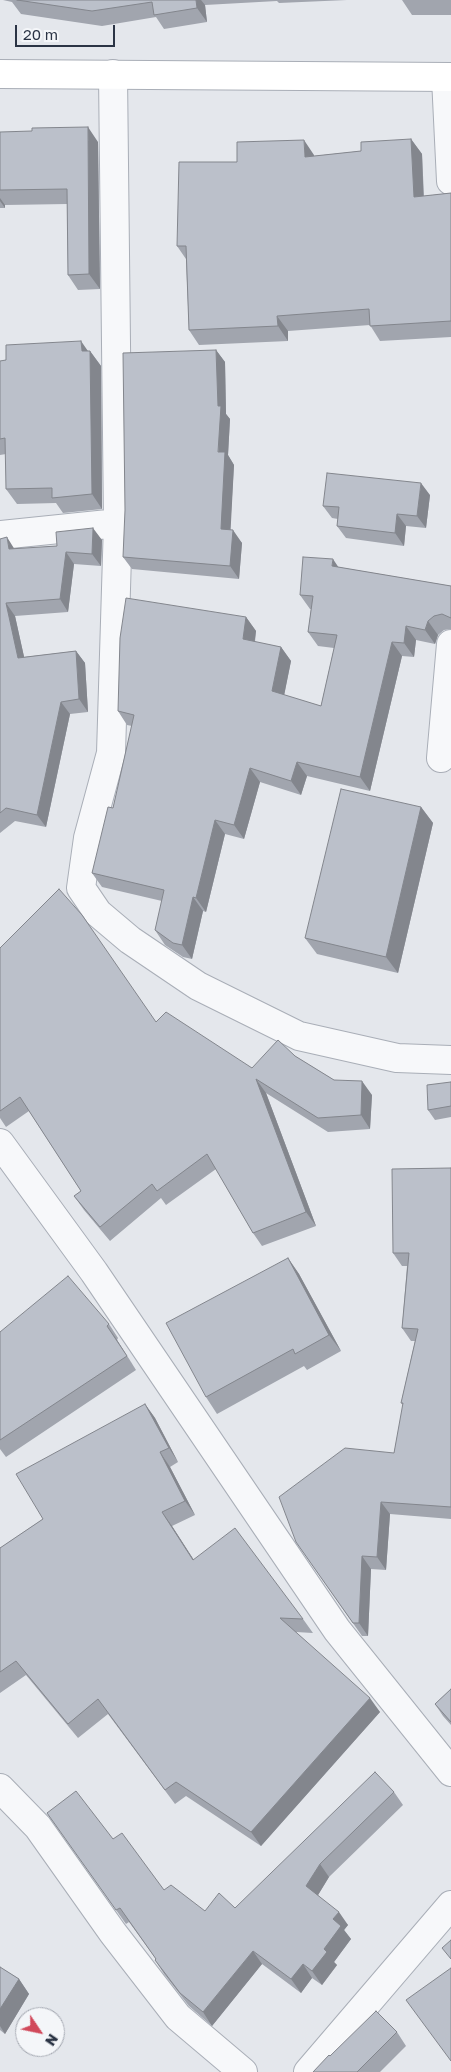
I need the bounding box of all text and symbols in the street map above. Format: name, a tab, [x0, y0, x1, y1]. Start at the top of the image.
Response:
scale bar	[18, 15, 118, 47]
text: 20 m	[23, 25, 58, 43]
north arrow	[15, 2007, 65, 2057]
text: N	[42, 2031, 62, 2049]

